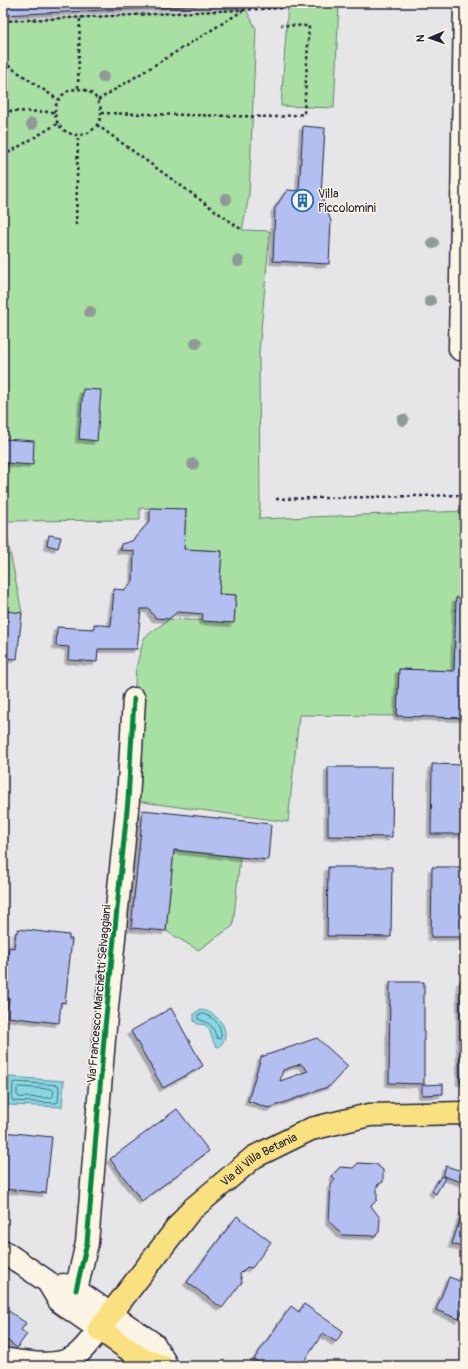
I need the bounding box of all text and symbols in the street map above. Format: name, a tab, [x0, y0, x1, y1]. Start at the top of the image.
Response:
north arrow	[410, 18, 450, 58]
text: N	[414, 34, 427, 42]
place label: Villa Piccolomini	[318, 187, 376, 216]
building icon: Villa Piccolomini	[289, 188, 315, 214]
street label: Via Francesco Marchetti Selvaggiani	[84, 904, 115, 1084]
street label: Via di Villa Betania	[218, 1130, 300, 1190]

